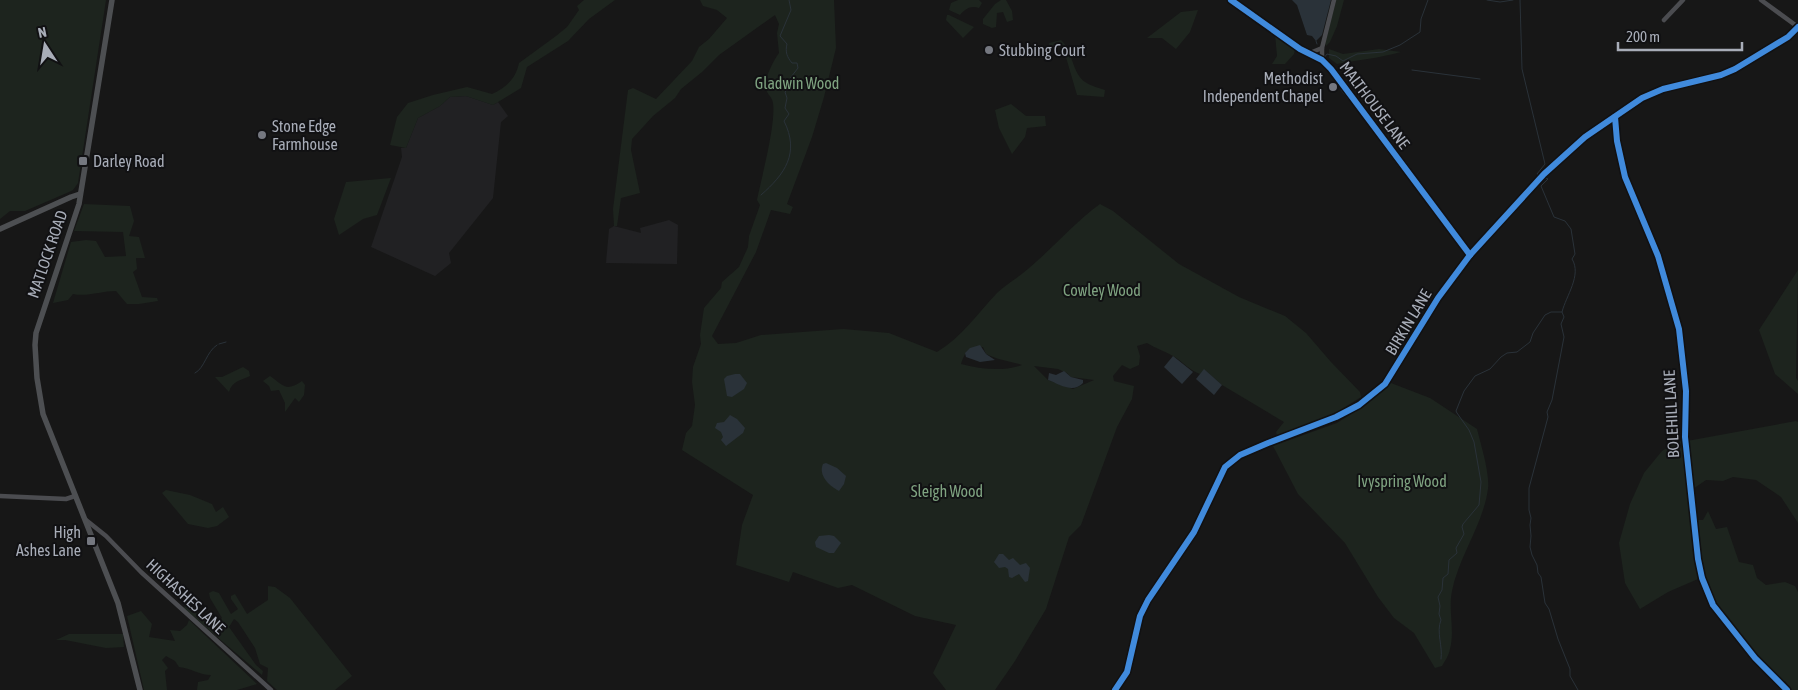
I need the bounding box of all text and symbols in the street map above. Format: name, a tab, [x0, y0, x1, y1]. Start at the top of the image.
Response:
north arrow	[20, 20, 70, 70]
scale bar	[1618, 20, 1742, 52]
text: N	[37, 24, 48, 41]
text: 200 m	[1626, 28, 1660, 45]
place label: Stubbing Court	[999, 41, 1086, 60]
marker: Stubbing Court	[983, 44, 995, 56]
street label: MALTHOUSE LANE	[1336, 58, 1414, 152]
place label: Methodist Independent Chapel	[1203, 69, 1324, 106]
park label: Gladwin Wood	[755, 74, 839, 92]
marker: Methodist Independent Chapel	[1327, 81, 1339, 93]
place label: Stone Edge Farmhouse	[272, 117, 338, 153]
marker: Stone Edge Farmhouse	[256, 129, 268, 141]
place label: Darley Road	[93, 152, 165, 171]
marker: Darley Road	[77, 155, 89, 167]
street label: MATLOCK ROAD	[24, 208, 70, 300]
park label: Cowley Wood	[1063, 281, 1141, 300]
street label: BIRKIN LANE	[1381, 286, 1435, 358]
street label: BOLEHILL LANE	[1660, 369, 1682, 459]
park label: Ivyspring Wood	[1357, 472, 1447, 491]
park label: Sleigh Wood	[911, 482, 983, 501]
place label: High Ashes Lane	[16, 523, 81, 559]
marker: High Ashes Lane	[85, 535, 97, 547]
street label: HIGHASHES LANE	[143, 555, 229, 637]

